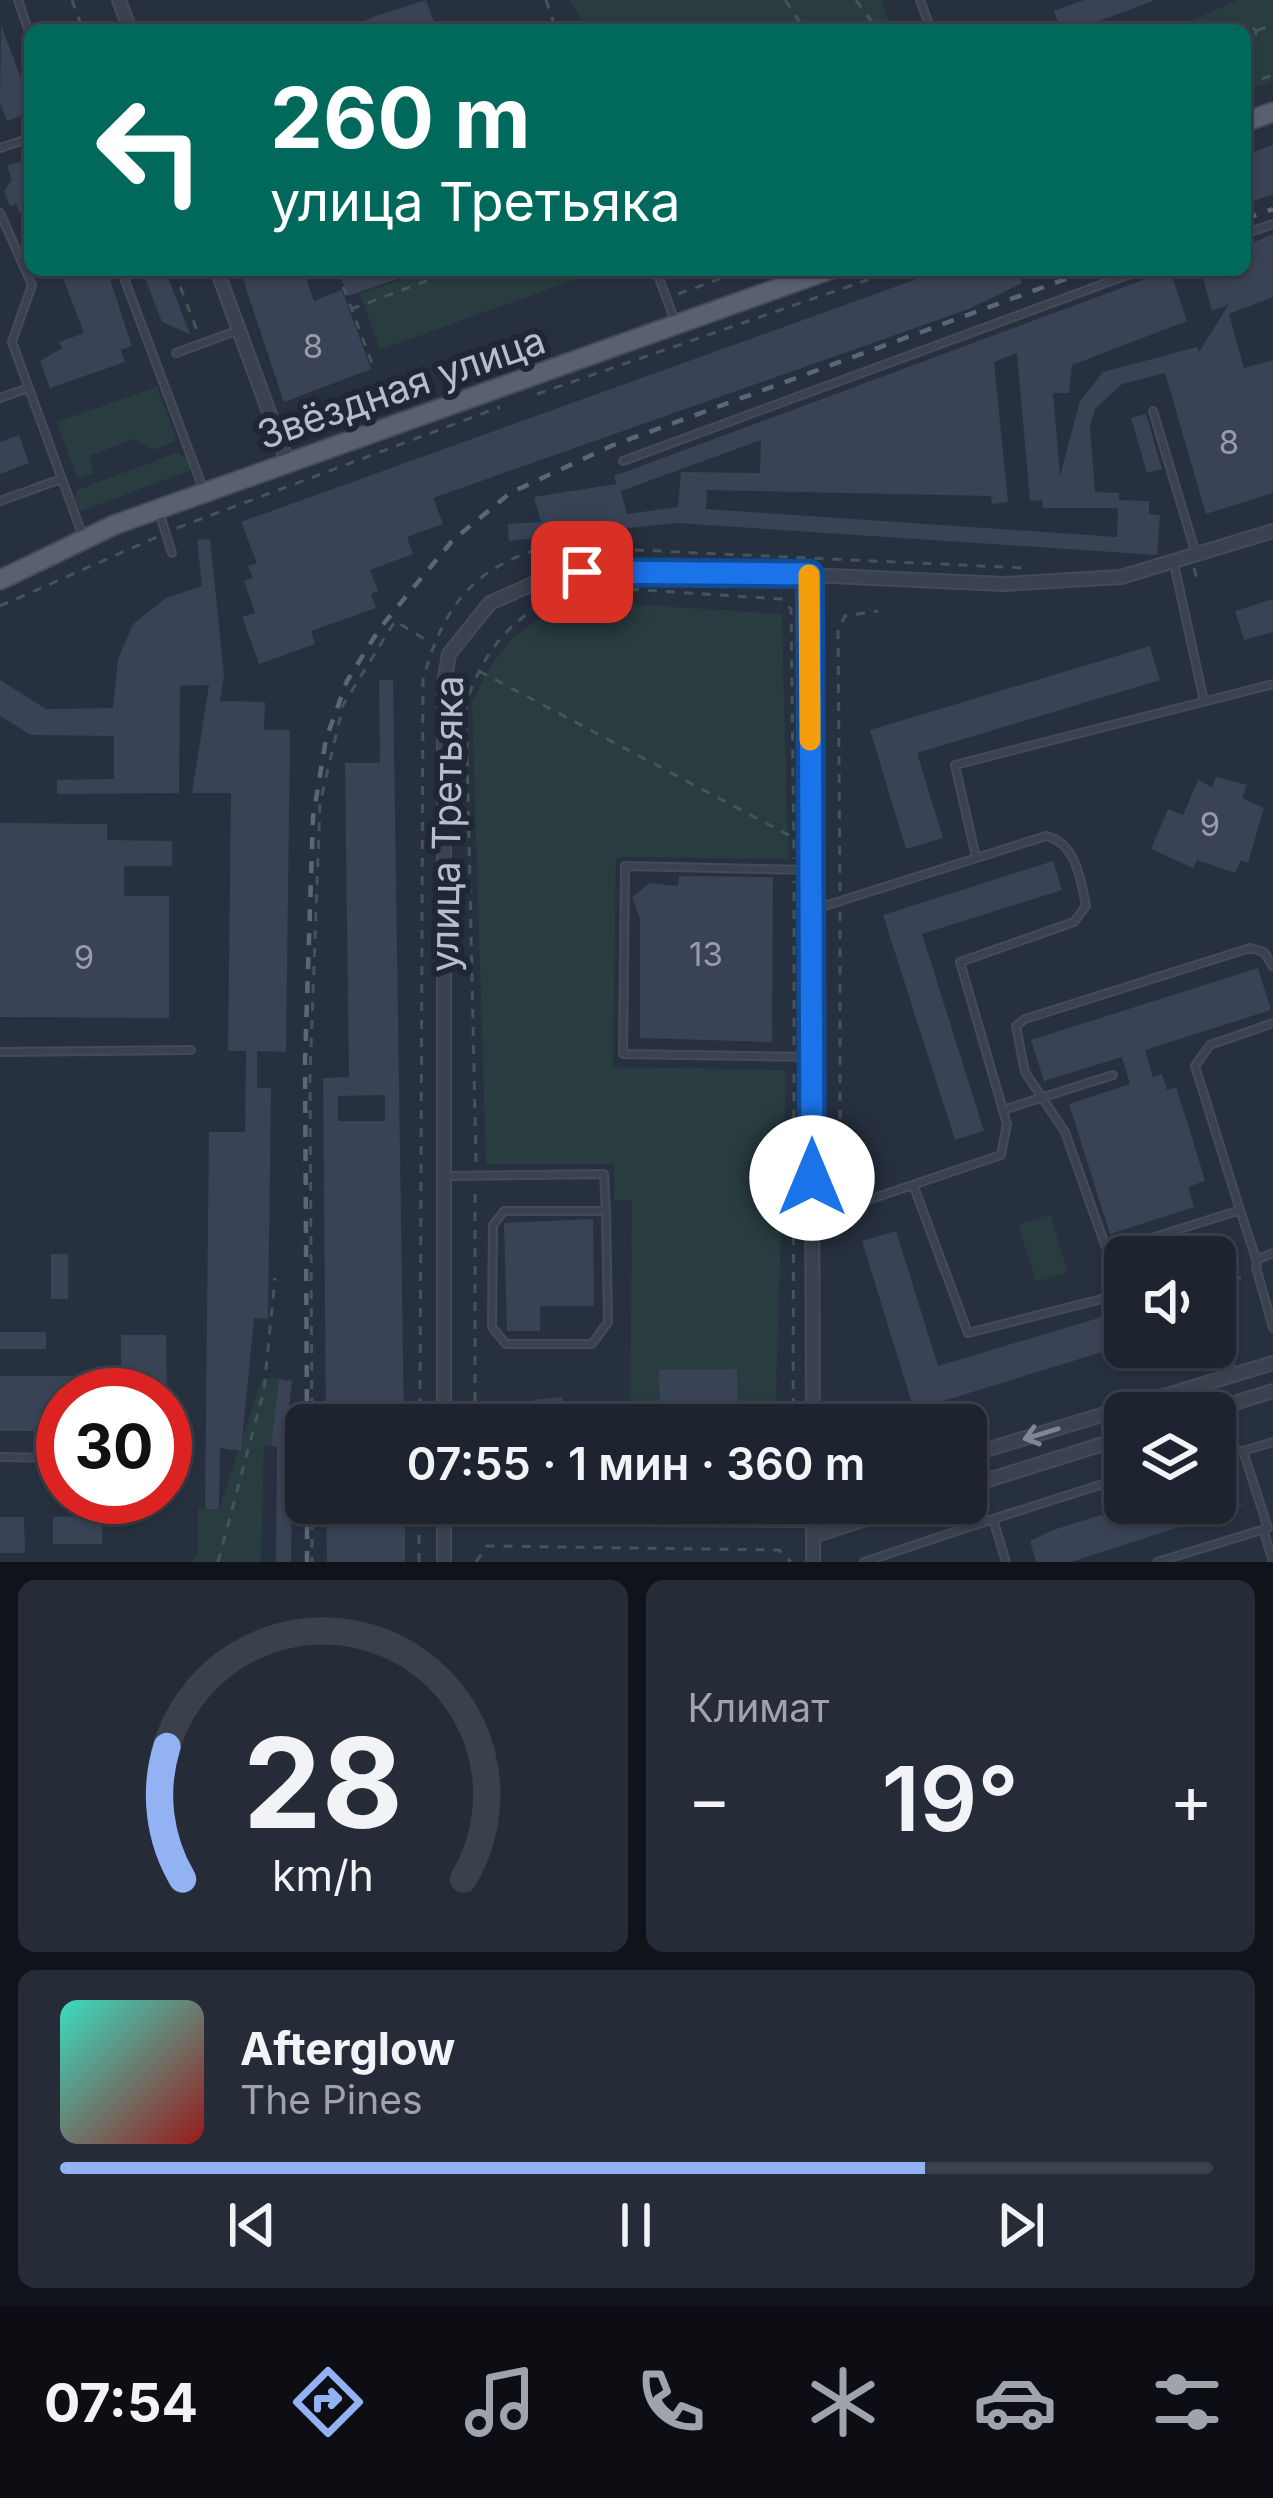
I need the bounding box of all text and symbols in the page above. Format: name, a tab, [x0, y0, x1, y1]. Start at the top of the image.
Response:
text: 260 m	[270, 67, 531, 168]
icon: left	[72, 72, 228, 228]
text: улица Третьяка	[270, 169, 681, 234]
street label: Звёздная улица	[251, 316, 551, 458]
house number: 8	[303, 326, 323, 366]
house number: 8	[1219, 422, 1239, 462]
pin	[531, 521, 633, 623]
icon: arrive	[549, 539, 615, 605]
street label: улица Третьяка	[420, 675, 472, 973]
house number: 9	[1200, 804, 1220, 844]
house number: 13	[689, 934, 723, 974]
house number: 9	[74, 937, 94, 977]
position arrow	[749, 1115, 875, 1241]
map controls	[1104, 1236, 1236, 1524]
button: sound	[1104, 1236, 1236, 1368]
speed limit sign: 30	[36, 1368, 192, 1524]
button: layers	[1104, 1392, 1236, 1524]
one-way arrow	[1022, 1424, 1060, 1446]
text: 07:55 · 1 мин · 360 m	[407, 1436, 865, 1491]
text: Климат	[688, 1684, 829, 1731]
text: 28	[243, 1707, 403, 1858]
text: 19°	[882, 1744, 1019, 1853]
text: −	[688, 1759, 731, 1839]
text: +	[1169, 1759, 1213, 1839]
text: km/h	[272, 1849, 374, 1901]
text: Afterglow	[240, 2021, 455, 2076]
text: The Pines	[240, 2076, 423, 2123]
icon: previous	[219, 2192, 285, 2258]
icon: pause	[603, 2192, 669, 2258]
icon: next	[988, 2192, 1054, 2258]
icon: directions	[286, 2360, 370, 2444]
icon: music	[458, 2360, 542, 2444]
icon: phone	[629, 2360, 713, 2444]
icon: climate	[801, 2360, 885, 2444]
icon: car	[973, 2360, 1057, 2444]
icon: filters	[1145, 2360, 1229, 2444]
text: 07:54	[44, 2370, 198, 2435]

